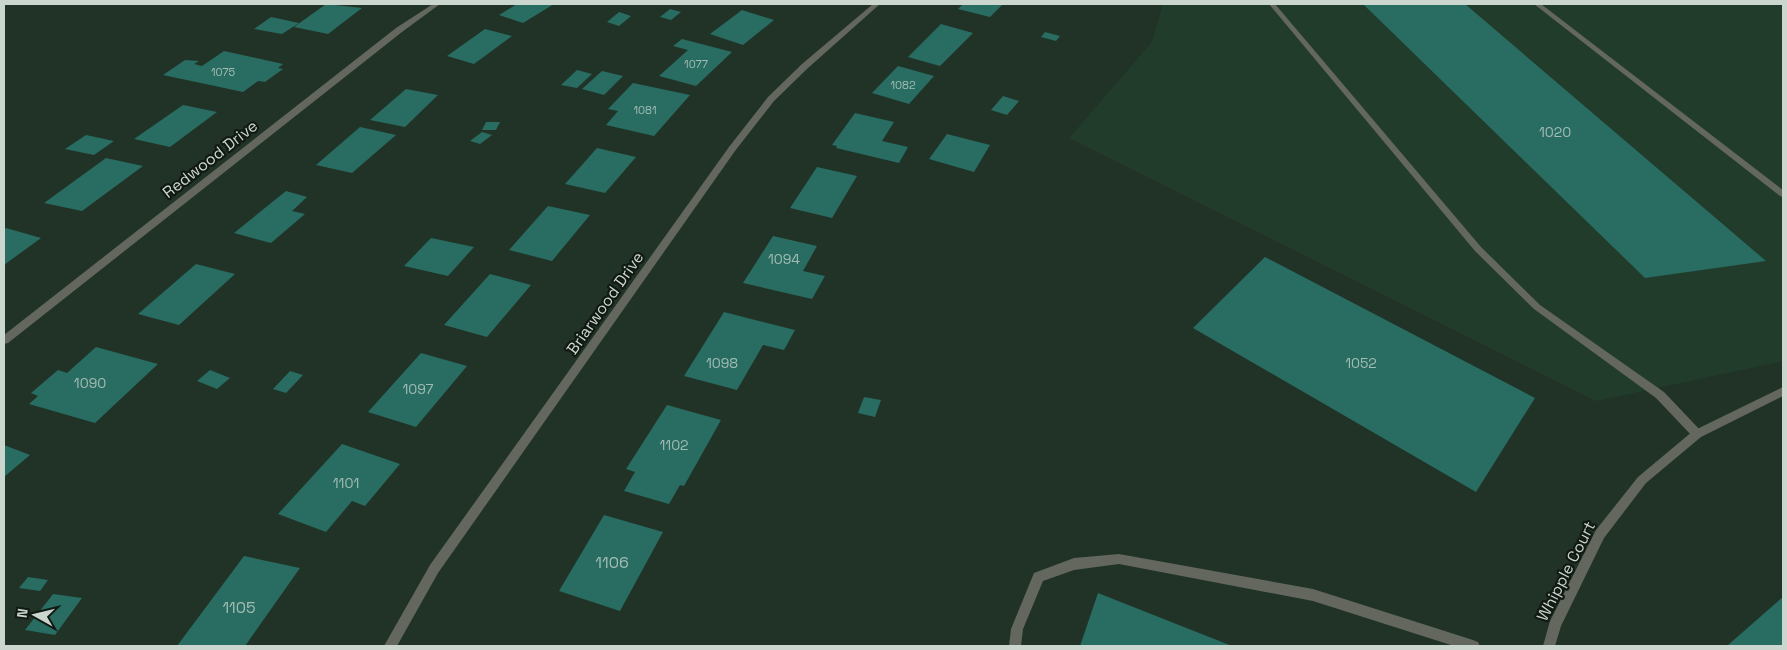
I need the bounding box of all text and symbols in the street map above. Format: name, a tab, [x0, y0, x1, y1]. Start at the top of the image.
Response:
house number: 1077	[684, 57, 708, 71]
house number: 1075	[211, 65, 236, 79]
house number: 1082	[890, 78, 916, 92]
house number: 1081	[633, 103, 657, 117]
street label: Redwood Drive	[158, 115, 262, 203]
house number: 1020	[1539, 123, 1571, 141]
street label: Briarwood Drive	[562, 247, 648, 359]
house number: 1094	[768, 250, 800, 268]
house number: 1098	[706, 354, 738, 372]
house number: 1052	[1345, 354, 1377, 372]
house number: 1090	[74, 374, 106, 392]
house number: 1097	[402, 380, 434, 398]
house number: 1102	[659, 436, 689, 454]
house number: 1101	[333, 474, 359, 492]
street label: Whipple Court	[1532, 518, 1600, 624]
house number: 1106	[595, 552, 629, 573]
north arrow	[10, 590, 60, 640]
house number: 1105	[222, 597, 256, 618]
text: N	[13, 607, 32, 619]

